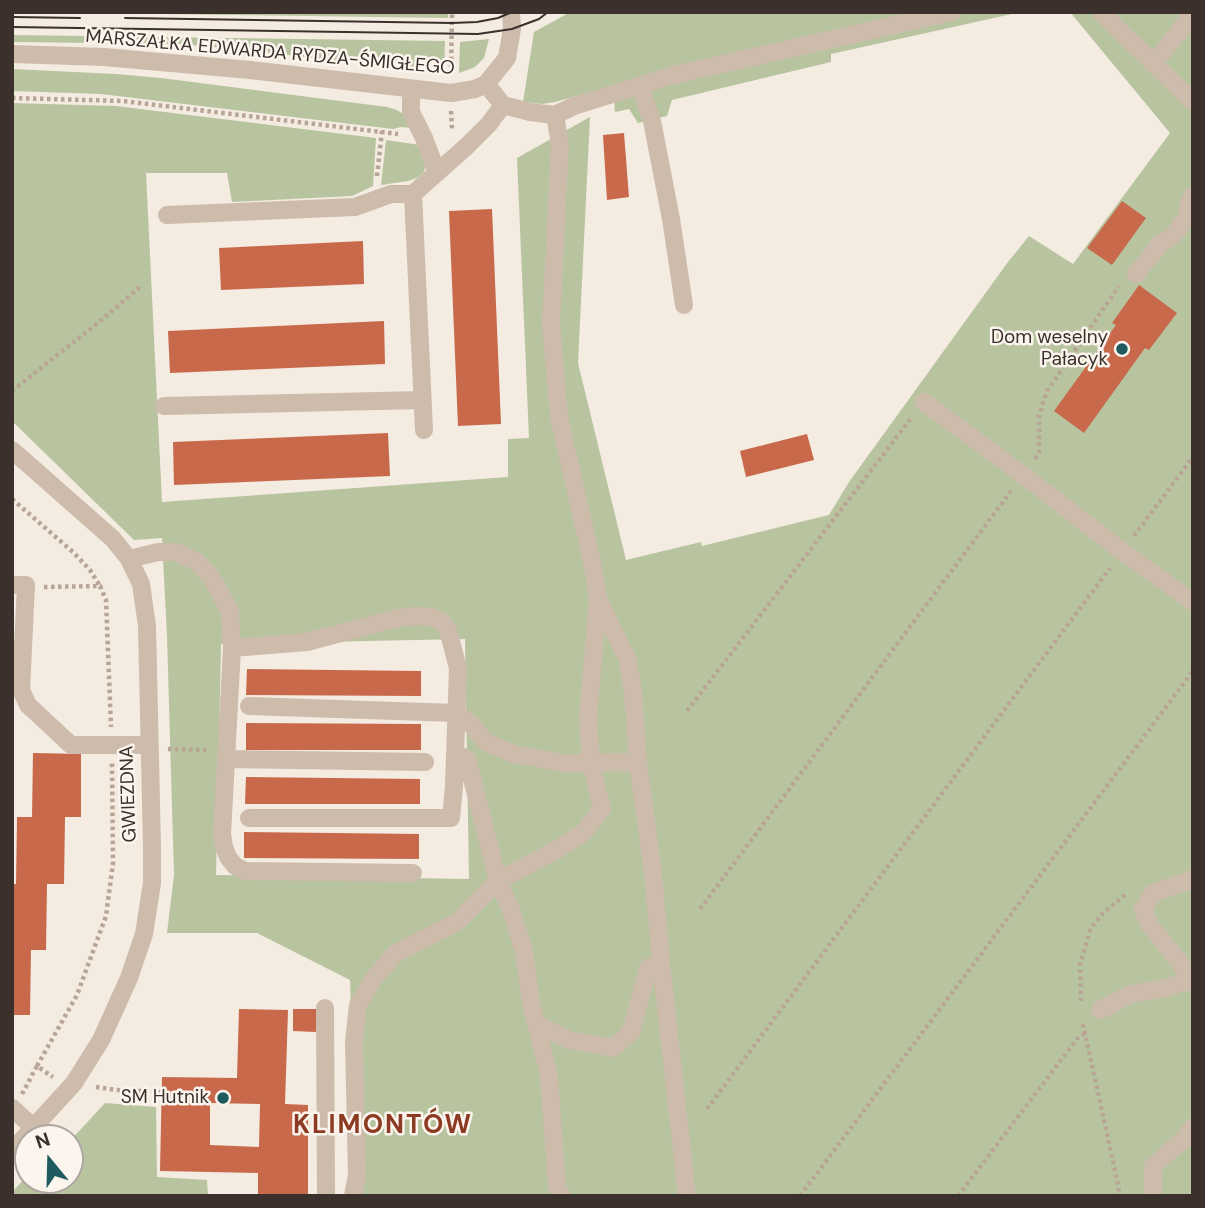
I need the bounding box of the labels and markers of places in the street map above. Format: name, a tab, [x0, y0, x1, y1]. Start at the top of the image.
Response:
place label: Dom weselny Pałacyk	[991, 327, 1108, 371]
marker: Dom weselny Pałacyk	[1114, 341, 1130, 357]
place label: SM Hutnik	[121, 1087, 209, 1109]
marker: SM Hutnik	[215, 1090, 231, 1106]

